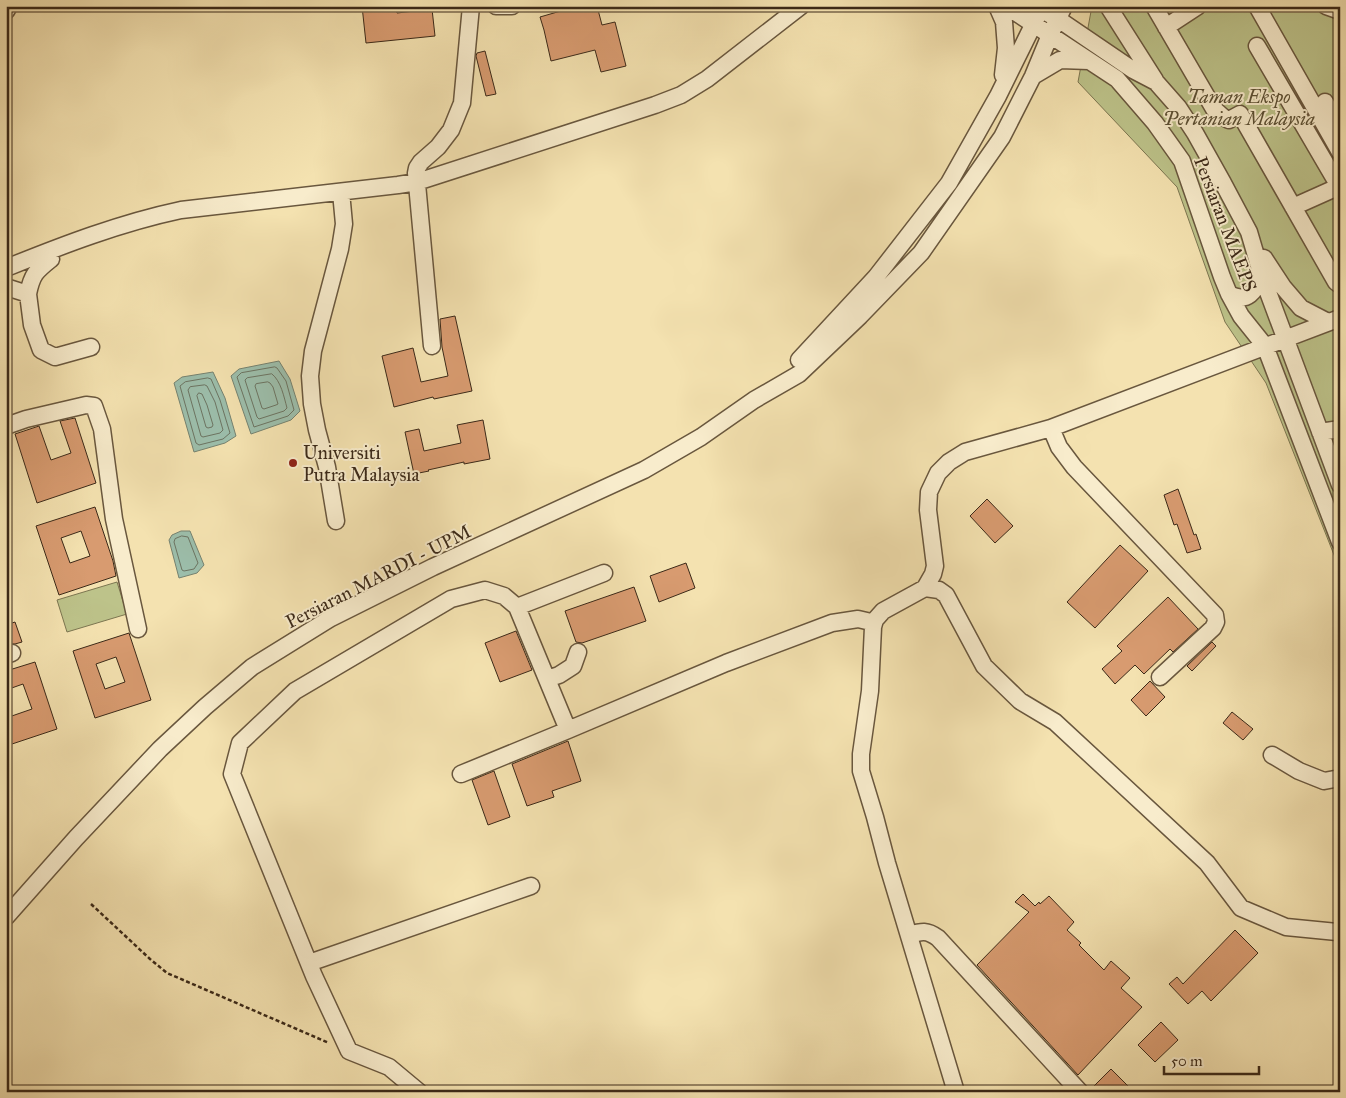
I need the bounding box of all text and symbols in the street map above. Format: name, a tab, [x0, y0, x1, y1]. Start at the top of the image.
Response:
park label: Taman Ekspo Pertanian Malaysia	[1163, 85, 1315, 130]
street label: Persiaran MAEPS	[1189, 153, 1262, 295]
place label: Universiti Putra Malaysia	[303, 441, 421, 486]
marker: Universiti Putra Malaysia	[287, 457, 299, 469]
street label: Persiaran MARDI - UPM	[282, 520, 475, 633]
scale bar	[1164, 1043, 1258, 1075]
text: 50 m	[1171, 1052, 1203, 1070]

